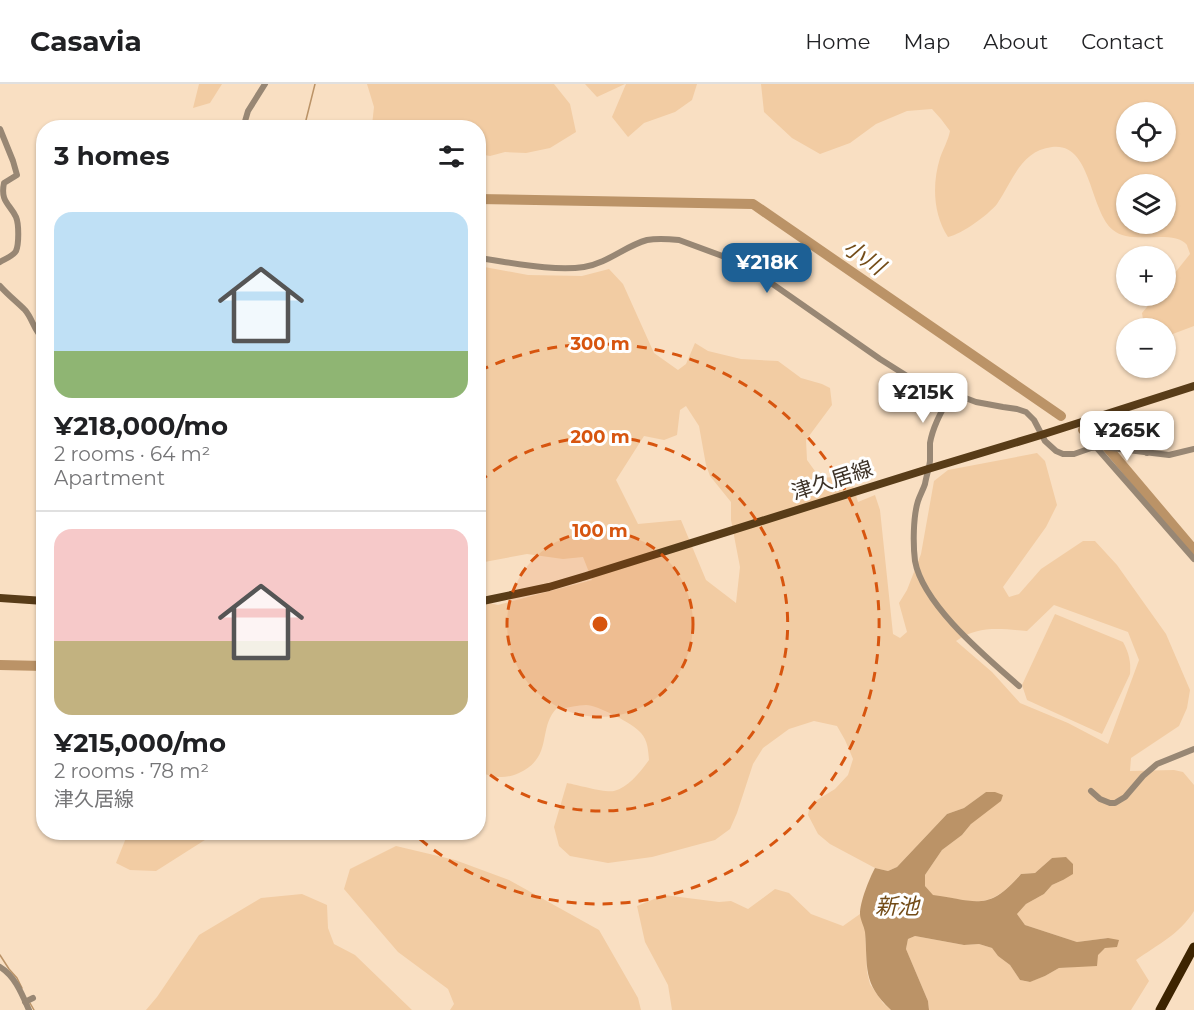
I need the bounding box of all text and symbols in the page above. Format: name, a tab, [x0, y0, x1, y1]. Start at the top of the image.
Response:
text: Casavia	[30, 24, 142, 58]
text: Home	[805, 29, 870, 54]
text: Map	[903, 29, 950, 54]
text: About	[983, 29, 1048, 54]
text: Contact	[1081, 29, 1164, 54]
map controls	[1116, 102, 1176, 378]
button: locate	[1116, 102, 1176, 162]
text: 3 homes	[54, 140, 169, 172]
icon: filters	[435, 140, 468, 173]
button: layers	[1116, 174, 1176, 234]
water label: 小川	[838, 234, 891, 282]
pin: ¥218K	[725, 243, 809, 294]
button: +	[1116, 246, 1176, 306]
text: ¥218K	[736, 250, 798, 274]
icon: home	[207, 251, 315, 359]
button: −	[1116, 318, 1176, 378]
text: 300 m	[569, 333, 630, 355]
pin: ¥215K	[881, 373, 965, 424]
text: ¥215K	[892, 380, 954, 404]
text: ¥218,000/mo	[54, 410, 228, 442]
pin: ¥265K	[1085, 411, 1169, 462]
text: ¥265K	[1094, 418, 1160, 442]
text: 200 m	[570, 426, 630, 448]
text: 2 rooms · 64 m²	[54, 442, 210, 466]
street label: 津久居線	[788, 455, 876, 505]
text: Apartment	[54, 466, 165, 490]
text: 100 m	[572, 520, 628, 542]
icon: home	[207, 568, 315, 676]
centre of rings	[590, 614, 610, 634]
text: ¥215,000/mo	[54, 727, 226, 759]
text: 2 rooms · 78 m²	[54, 759, 209, 783]
text: 津久居線	[54, 787, 134, 811]
water label: 新池	[875, 893, 921, 920]

